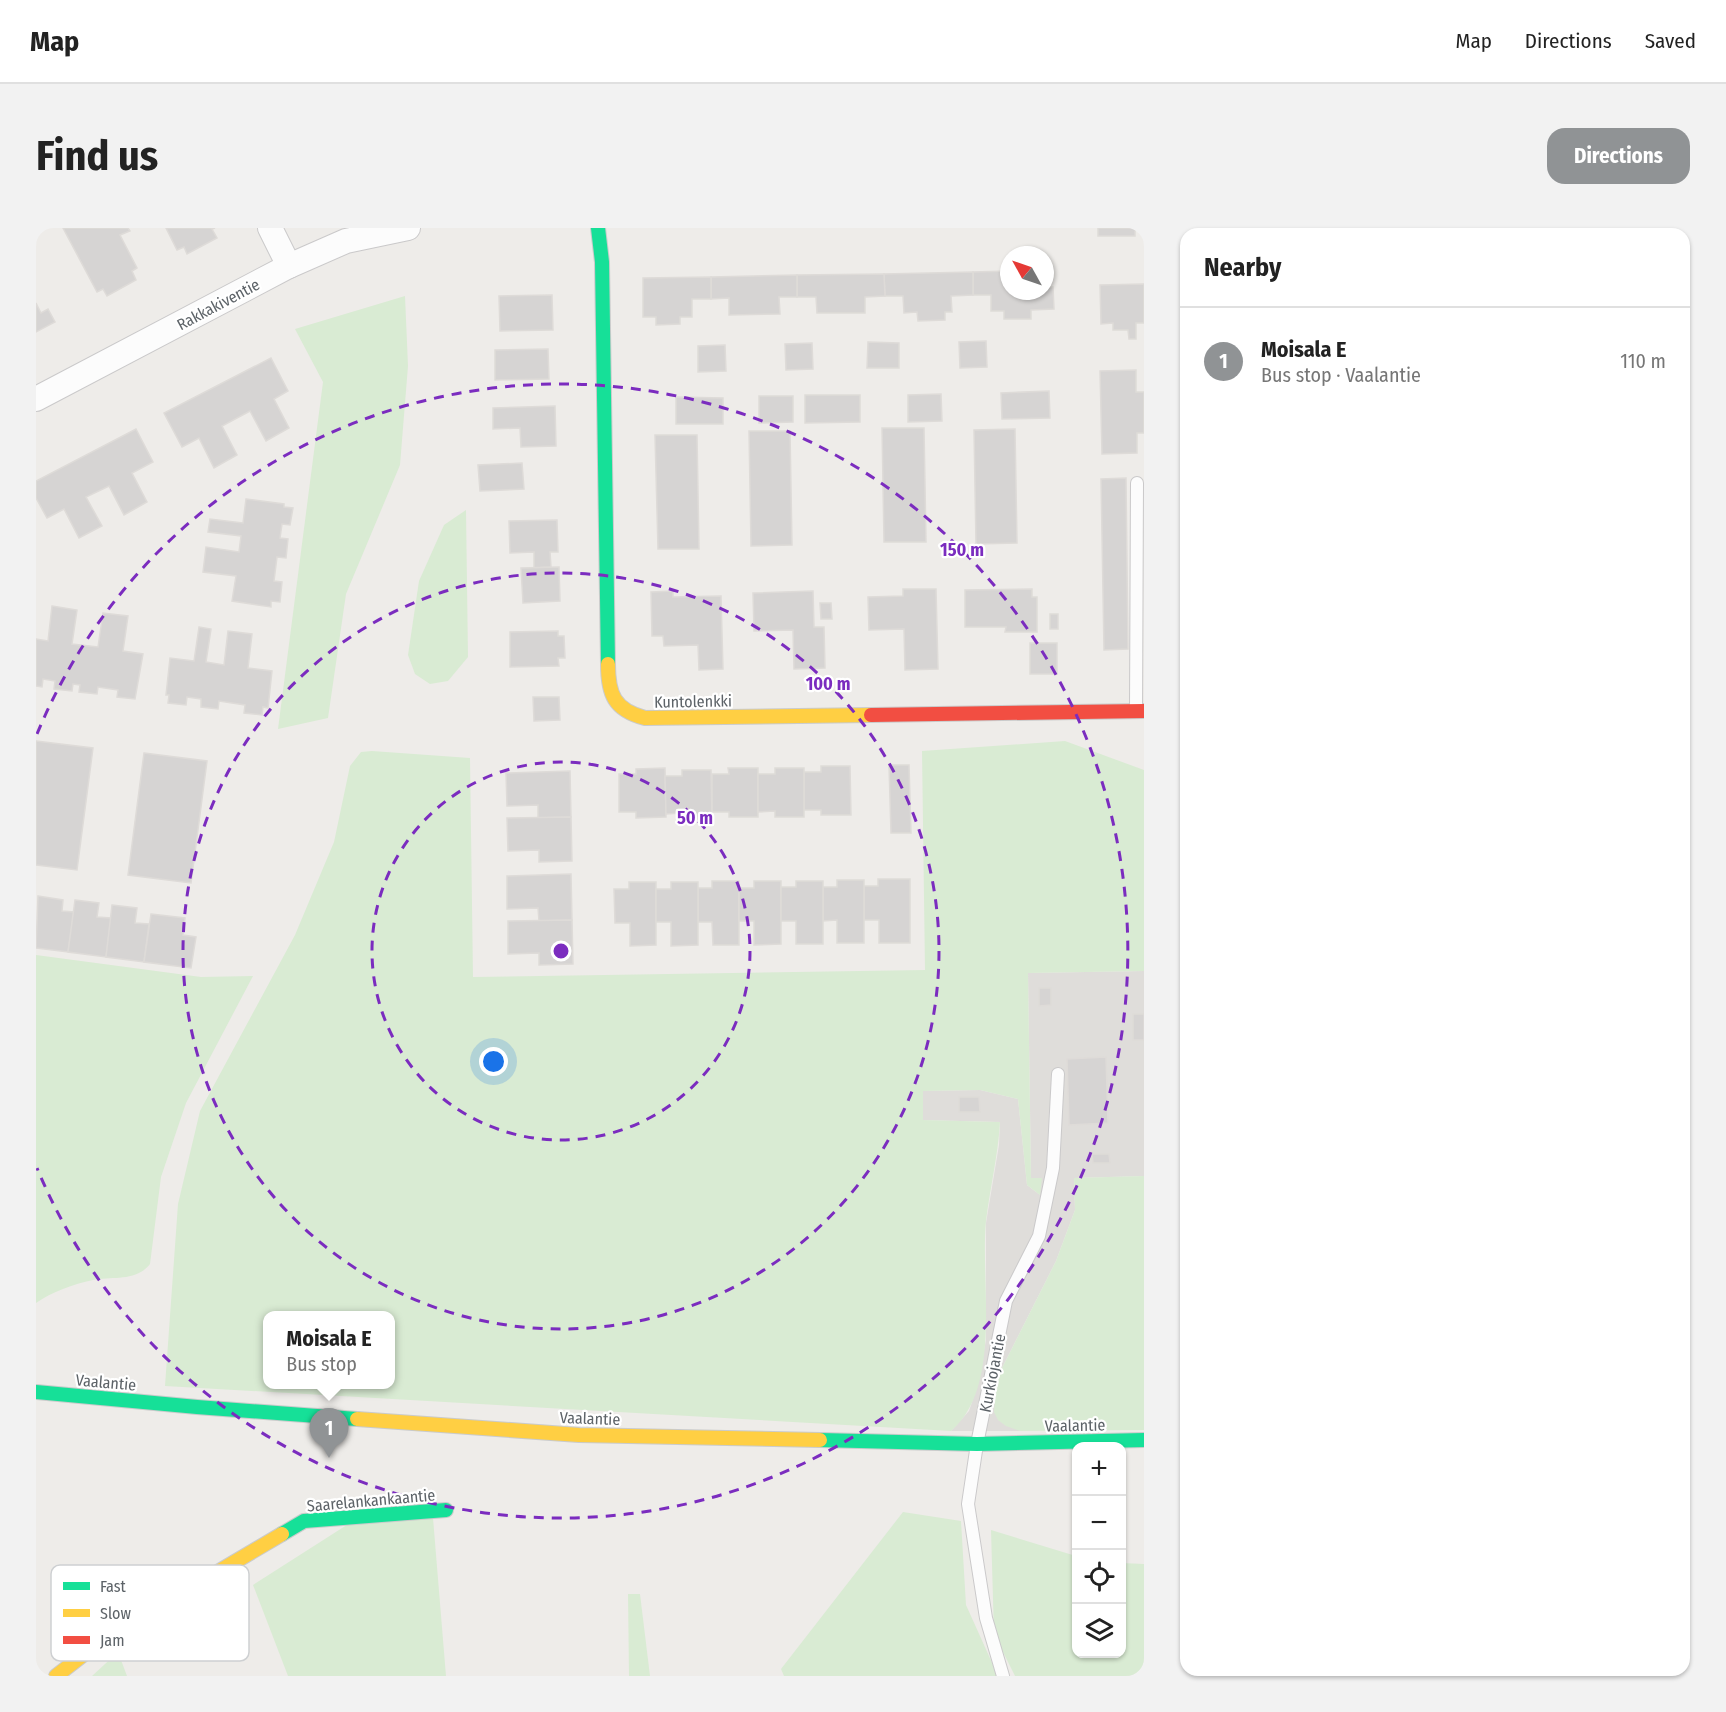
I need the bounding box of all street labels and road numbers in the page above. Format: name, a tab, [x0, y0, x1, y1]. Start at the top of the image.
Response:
street label: Rakkakiventie	[174, 275, 263, 334]
street label: Kuntolenkki	[654, 691, 732, 712]
street label: Kurkiojantie	[976, 1332, 1009, 1414]
street label: Vaalantie	[75, 1370, 137, 1395]
street label: Vaalantie	[559, 1408, 621, 1429]
street label: Vaalantie	[1045, 1415, 1106, 1436]
street label: Saarelankankaantie	[306, 1485, 436, 1516]

